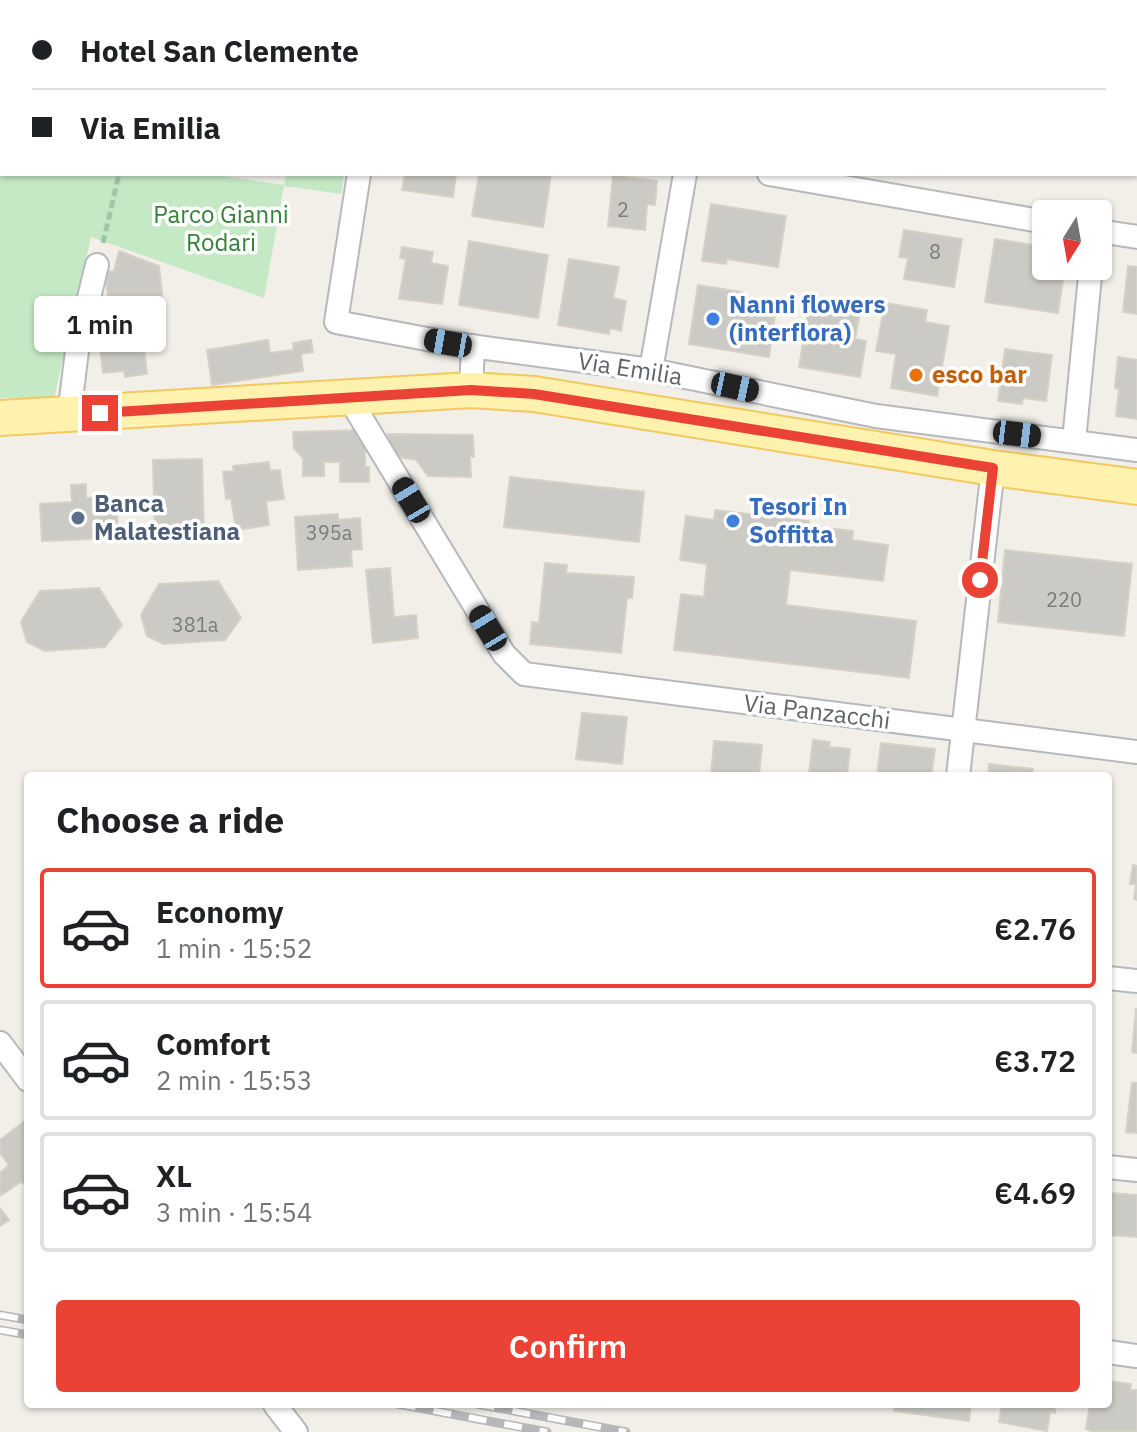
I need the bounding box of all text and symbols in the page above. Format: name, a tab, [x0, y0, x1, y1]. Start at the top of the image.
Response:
text: Hotel San Clemente	[80, 31, 359, 70]
text: Via Emilia	[80, 108, 221, 147]
house number: 2	[617, 196, 629, 223]
park label: Parco Gianni Rodari	[153, 198, 289, 258]
north arrow	[1032, 200, 1112, 280]
map controls	[1032, 200, 1112, 280]
house number: 8	[929, 238, 941, 265]
place label: Nanni flowers (interflora)	[729, 288, 886, 348]
callout: 1 min	[34, 297, 166, 353]
text: 1 min	[66, 307, 134, 341]
marker: Nanni flowers (interflora)	[704, 310, 722, 328]
car	[422, 327, 474, 359]
street label: Via Emilia	[576, 344, 685, 392]
place label: esco bar	[932, 358, 1027, 390]
marker: esco bar	[907, 366, 925, 384]
car	[709, 370, 761, 404]
route end	[82, 395, 118, 431]
car	[992, 419, 1042, 449]
car	[388, 473, 434, 527]
place label: Banca Malatestiana	[94, 487, 240, 547]
place label: Tesori In Soffitta	[749, 490, 847, 550]
marker: Banca Malatestiana	[69, 509, 87, 527]
marker: Tesori In Soffitta	[724, 512, 742, 530]
house number: 395a	[306, 519, 353, 546]
route start	[962, 562, 998, 598]
house number: 220	[1046, 586, 1082, 613]
car	[465, 601, 511, 655]
house number: 381a	[172, 611, 219, 638]
street label: Via Panzacchi	[742, 686, 892, 736]
text: Choose a ride	[56, 796, 284, 843]
icon: car	[60, 892, 132, 964]
text: Economy	[156, 892, 284, 931]
text: €2.76	[994, 909, 1076, 948]
text: 1 min · 15:52	[156, 931, 312, 965]
icon: car	[60, 1024, 132, 1096]
text: Comfort	[156, 1024, 271, 1063]
text: €3.72	[994, 1041, 1076, 1080]
text: 2 min · 15:53	[156, 1063, 312, 1097]
icon: car	[60, 1156, 132, 1228]
text: XL	[156, 1156, 192, 1195]
text: €4.69	[994, 1173, 1076, 1212]
text: 3 min · 15:54	[156, 1195, 312, 1229]
button: Confirm	[56, 1300, 1080, 1392]

